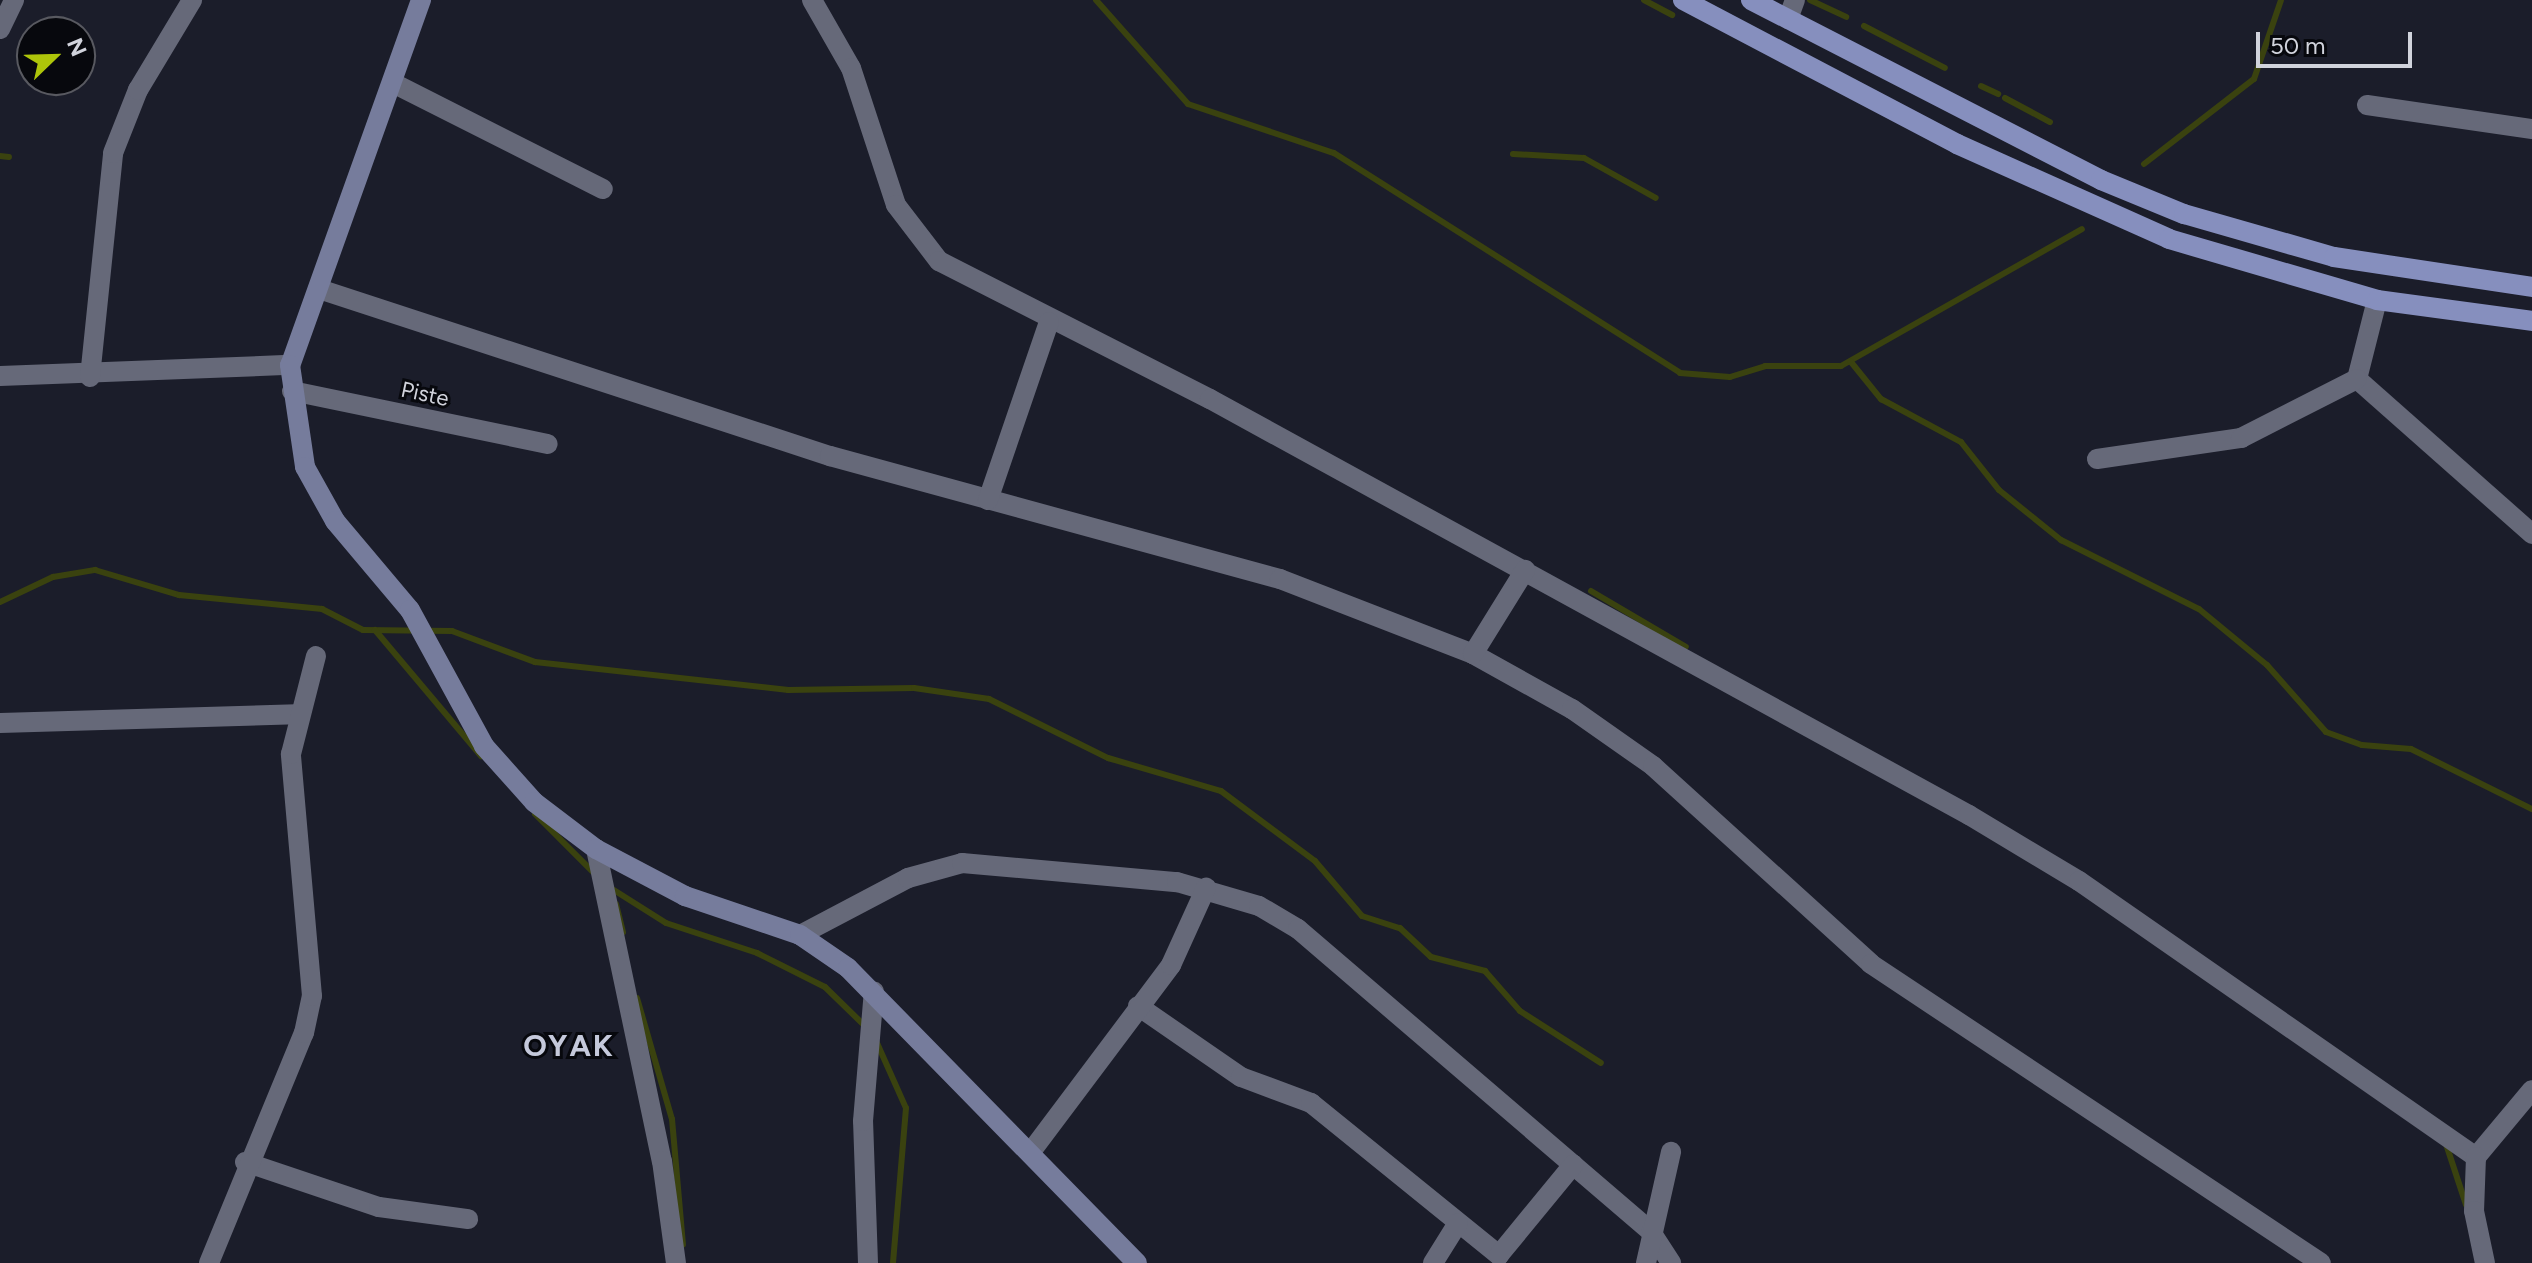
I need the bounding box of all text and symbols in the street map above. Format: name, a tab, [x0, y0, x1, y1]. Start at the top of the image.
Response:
north arrow	[16, 16, 96, 96]
scale bar	[2260, 16, 2416, 66]
text: 50 m	[2270, 31, 2326, 60]
text: N	[61, 34, 92, 60]
street label: Piste	[399, 376, 451, 412]
district label: OYAK	[523, 1028, 615, 1064]

